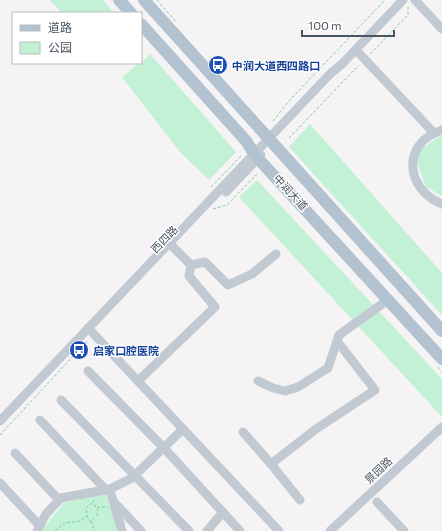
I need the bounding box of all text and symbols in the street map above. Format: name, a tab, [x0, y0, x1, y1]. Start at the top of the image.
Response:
legend	[12, 12, 142, 64]
scale bar	[302, 12, 394, 38]
text: 100 m	[308, 18, 342, 32]
text: 道路	[48, 20, 72, 34]
text: 公园	[48, 40, 72, 54]
bus stop icon: 中润大道西四路口	[207, 54, 229, 76]
place label: 中润大道西四路口	[232, 59, 320, 72]
street label: 中润大道	[271, 171, 311, 213]
street label: 西四路	[148, 223, 180, 255]
bus stop icon: 启家口腔医院	[68, 339, 90, 361]
place label: 启家口腔医院	[93, 344, 159, 357]
street label: 景园路	[361, 454, 395, 486]

